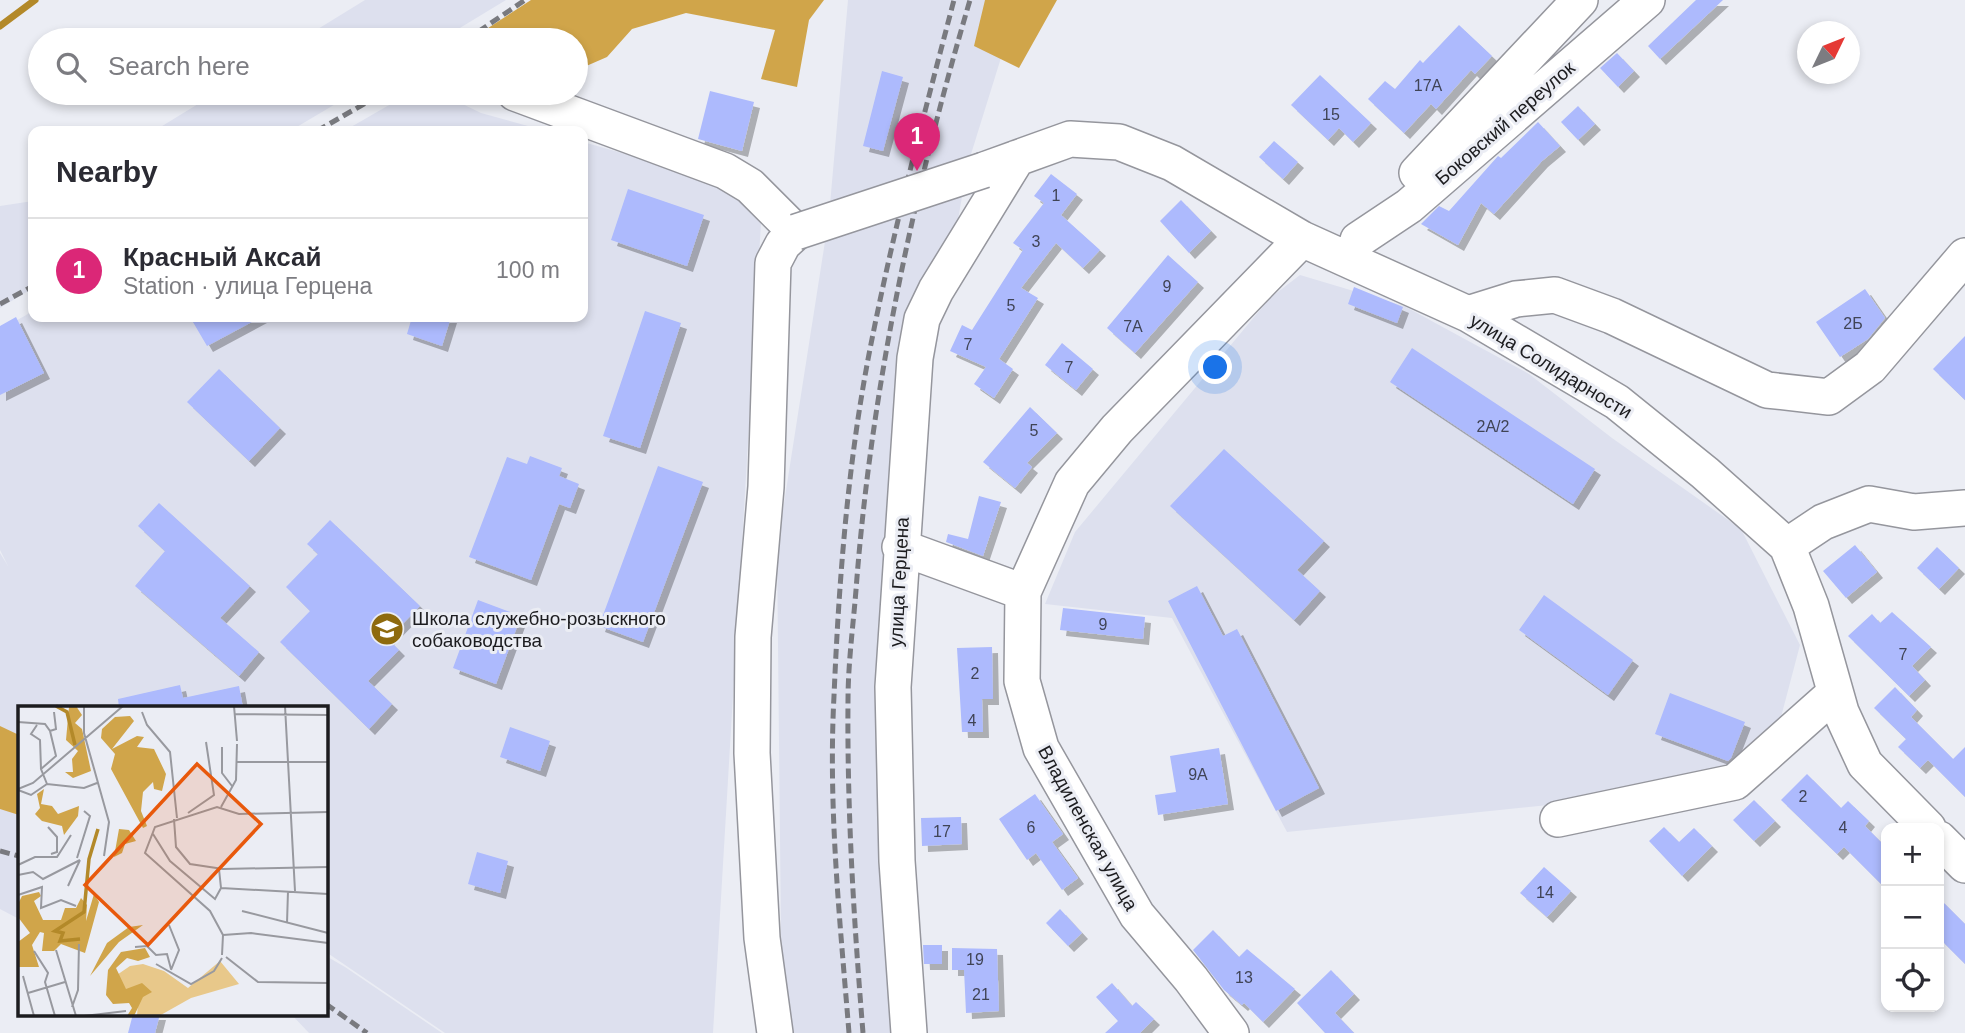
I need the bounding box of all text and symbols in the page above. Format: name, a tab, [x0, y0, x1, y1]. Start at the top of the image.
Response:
north arrow	[1797, 21, 1860, 84]
search box	[28, 28, 588, 105]
icon: search	[52, 48, 90, 86]
text: Search here	[108, 51, 250, 81]
street label: Боковский переулок	[1431, 56, 1579, 189]
house number: 17А	[1414, 77, 1443, 94]
house number: 15	[1322, 106, 1340, 123]
pin: 1	[894, 113, 940, 171]
text: Nearby	[56, 155, 158, 188]
house number: 1	[1052, 187, 1061, 204]
house number: 3	[1032, 233, 1041, 250]
text: Красный Аксай	[123, 242, 321, 272]
text: 1	[73, 257, 85, 283]
text: 100 m	[496, 257, 560, 283]
text: Station · улица Герцена	[123, 273, 372, 299]
house number: 9	[1163, 278, 1172, 295]
house number: 5	[1007, 297, 1016, 314]
street label: улица Солидарности	[1466, 309, 1636, 423]
house number: 2Б	[1843, 315, 1863, 332]
house number: 7А	[1123, 318, 1143, 335]
house number: 7	[964, 336, 973, 353]
your location	[1198, 350, 1232, 384]
house number: 7	[1065, 359, 1074, 376]
house number: 2А/2	[1477, 418, 1510, 435]
house number: 5	[1030, 422, 1039, 439]
street label: улица Герцена	[885, 516, 913, 647]
place label: Школа служебно-розыскного собаководства	[412, 608, 666, 651]
school or university icon: Школа служебно-розыскного собаководства	[368, 610, 406, 648]
house number: 9	[1099, 616, 1108, 633]
house number: 7	[1899, 646, 1908, 663]
house number: 2	[971, 665, 980, 682]
inset map	[18, 706, 327, 1016]
house number: 4	[968, 712, 977, 729]
street label: Владиленская улица	[1034, 742, 1142, 914]
house number: 9А	[1188, 766, 1208, 783]
house number: 2	[1799, 788, 1808, 805]
house number: 6	[1027, 819, 1036, 836]
house number: 4	[1839, 819, 1848, 836]
house number: 17	[933, 823, 951, 840]
map controls	[1881, 823, 1944, 1012]
button: +	[1881, 823, 1944, 886]
house number: 14	[1536, 884, 1554, 901]
button: −	[1881, 886, 1944, 949]
button: locate	[1881, 949, 1944, 1012]
house number: 19	[966, 951, 984, 968]
house number: 13	[1235, 969, 1253, 986]
house number: 21	[972, 986, 990, 1003]

